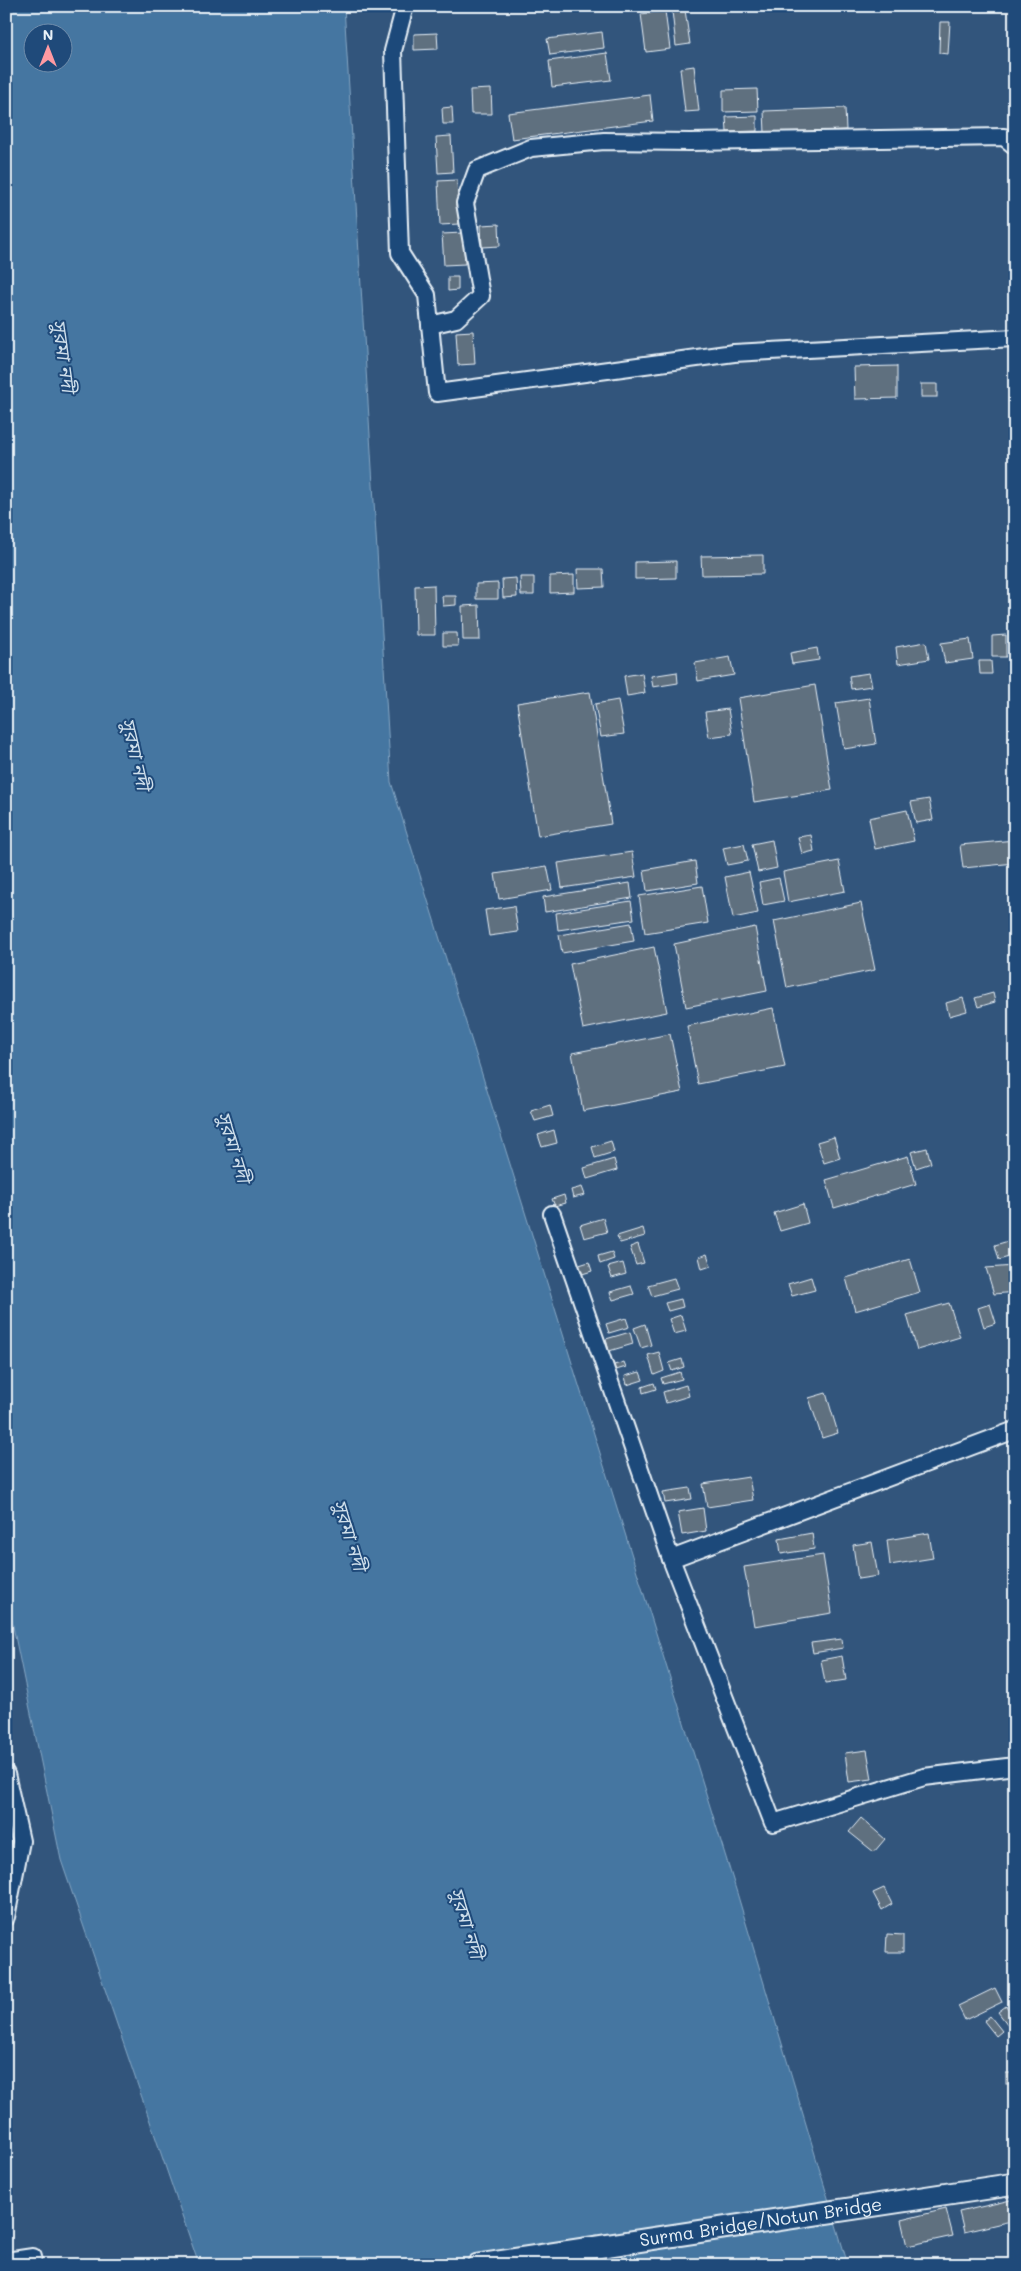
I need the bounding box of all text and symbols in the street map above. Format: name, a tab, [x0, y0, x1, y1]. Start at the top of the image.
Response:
north arrow	[22, 22, 72, 72]
text: N	[43, 25, 53, 44]
water label: সুরমা নদী	[47, 318, 82, 398]
water label: সুরমা নদী	[116, 716, 158, 796]
water label: সুরমা নদী	[212, 1108, 258, 1189]
water label: সুরমা নদী	[328, 1496, 374, 1577]
water label: সুরমা নদী	[445, 1884, 491, 1965]
street label: Surma Bridge/Notun Bridge	[638, 2191, 884, 2251]

